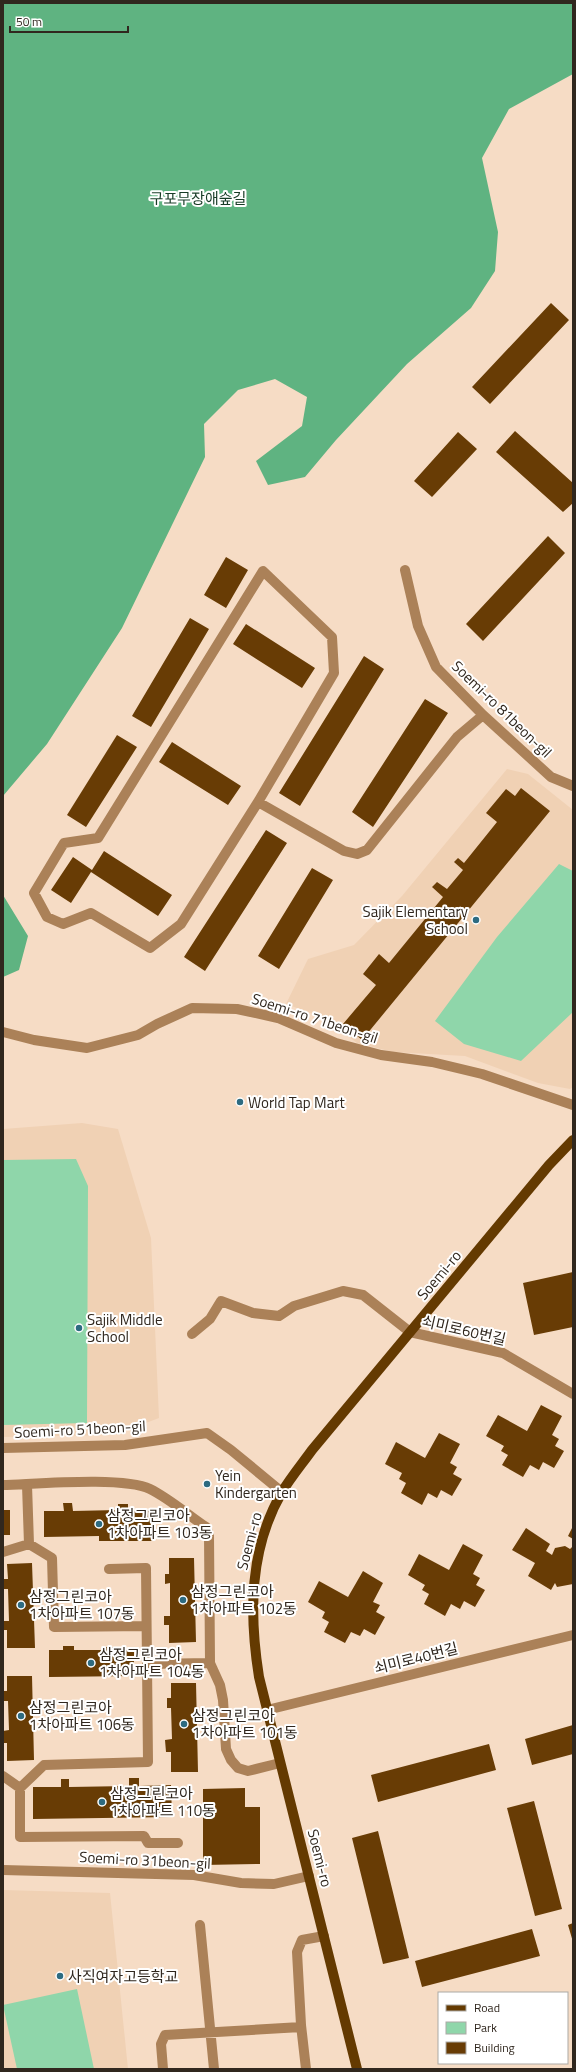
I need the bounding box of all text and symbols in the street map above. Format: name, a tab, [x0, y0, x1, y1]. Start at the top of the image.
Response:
scale bar	[10, 8, 128, 34]
text: 50 m	[16, 12, 42, 31]
park label: 구포무장애숲길	[150, 187, 246, 210]
street label: Soemi-ro 81beon-gil	[447, 655, 557, 763]
place label: Sajik Elementary School	[363, 900, 468, 940]
marker: Sajik Elementary School	[471, 915, 481, 925]
street label: Soemi-ro 71beon-gil	[249, 987, 381, 1049]
place label: World Tap Mart	[248, 1091, 345, 1114]
marker: World Tap Mart	[235, 1097, 245, 1107]
street label: Soemi-ro	[411, 1245, 467, 1305]
place label: Sajik Middle School	[87, 1308, 163, 1348]
street label: 쇠미로60번길	[420, 1309, 508, 1351]
marker: Sajik Middle School	[74, 1323, 84, 1333]
street label: Soemi-ro 51beon-gil	[14, 1414, 146, 1444]
place label: Yein Kindergarten	[215, 1464, 297, 1504]
marker: Yein Kindergarten	[202, 1479, 212, 1489]
place label: 삼정그린코아 1차아파트 103동	[107, 1504, 213, 1544]
street label: Soemi-ro	[230, 1509, 268, 1572]
marker: 삼정그린코아 1차아파트 103동	[94, 1519, 104, 1529]
place label: 삼정그린코아 1차아파트 102동	[191, 1580, 297, 1620]
place label: 삼정그린코아 1차아파트 107동	[29, 1585, 135, 1625]
marker: 삼정그린코아 1차아파트 102동	[178, 1595, 188, 1605]
marker: 삼정그린코아 1차아파트 107동	[16, 1600, 26, 1610]
street label: 쇠미로40번길	[372, 1636, 460, 1680]
place label: 삼정그린코아 1차아파트 104동	[99, 1643, 205, 1683]
marker: 삼정그린코아 1차아파트 104동	[86, 1658, 96, 1668]
place label: 삼정그린코아 1차아파트 106동	[29, 1696, 135, 1736]
place label: 삼정그린코아 1차아파트 101동	[192, 1704, 298, 1744]
marker: 삼정그린코아 1차아파트 106동	[16, 1711, 26, 1721]
marker: 삼정그린코아 1차아파트 101동	[179, 1719, 189, 1729]
place label: 삼정그린코아 1차아파트 110동	[110, 1782, 216, 1822]
marker: 삼정그린코아 1차아파트 110동	[97, 1797, 107, 1807]
street label: Soemi-ro	[302, 1827, 338, 1889]
street label: Soemi-ro 31beon-gil	[79, 1845, 211, 1875]
place label: 사직여자고등학교	[68, 1965, 178, 1988]
marker: 사직여자고등학교	[55, 1971, 65, 1981]
legend	[438, 1992, 568, 2064]
text: Road	[474, 1998, 500, 2017]
text: Park	[474, 2018, 497, 2037]
text: Building	[474, 2038, 515, 2057]

